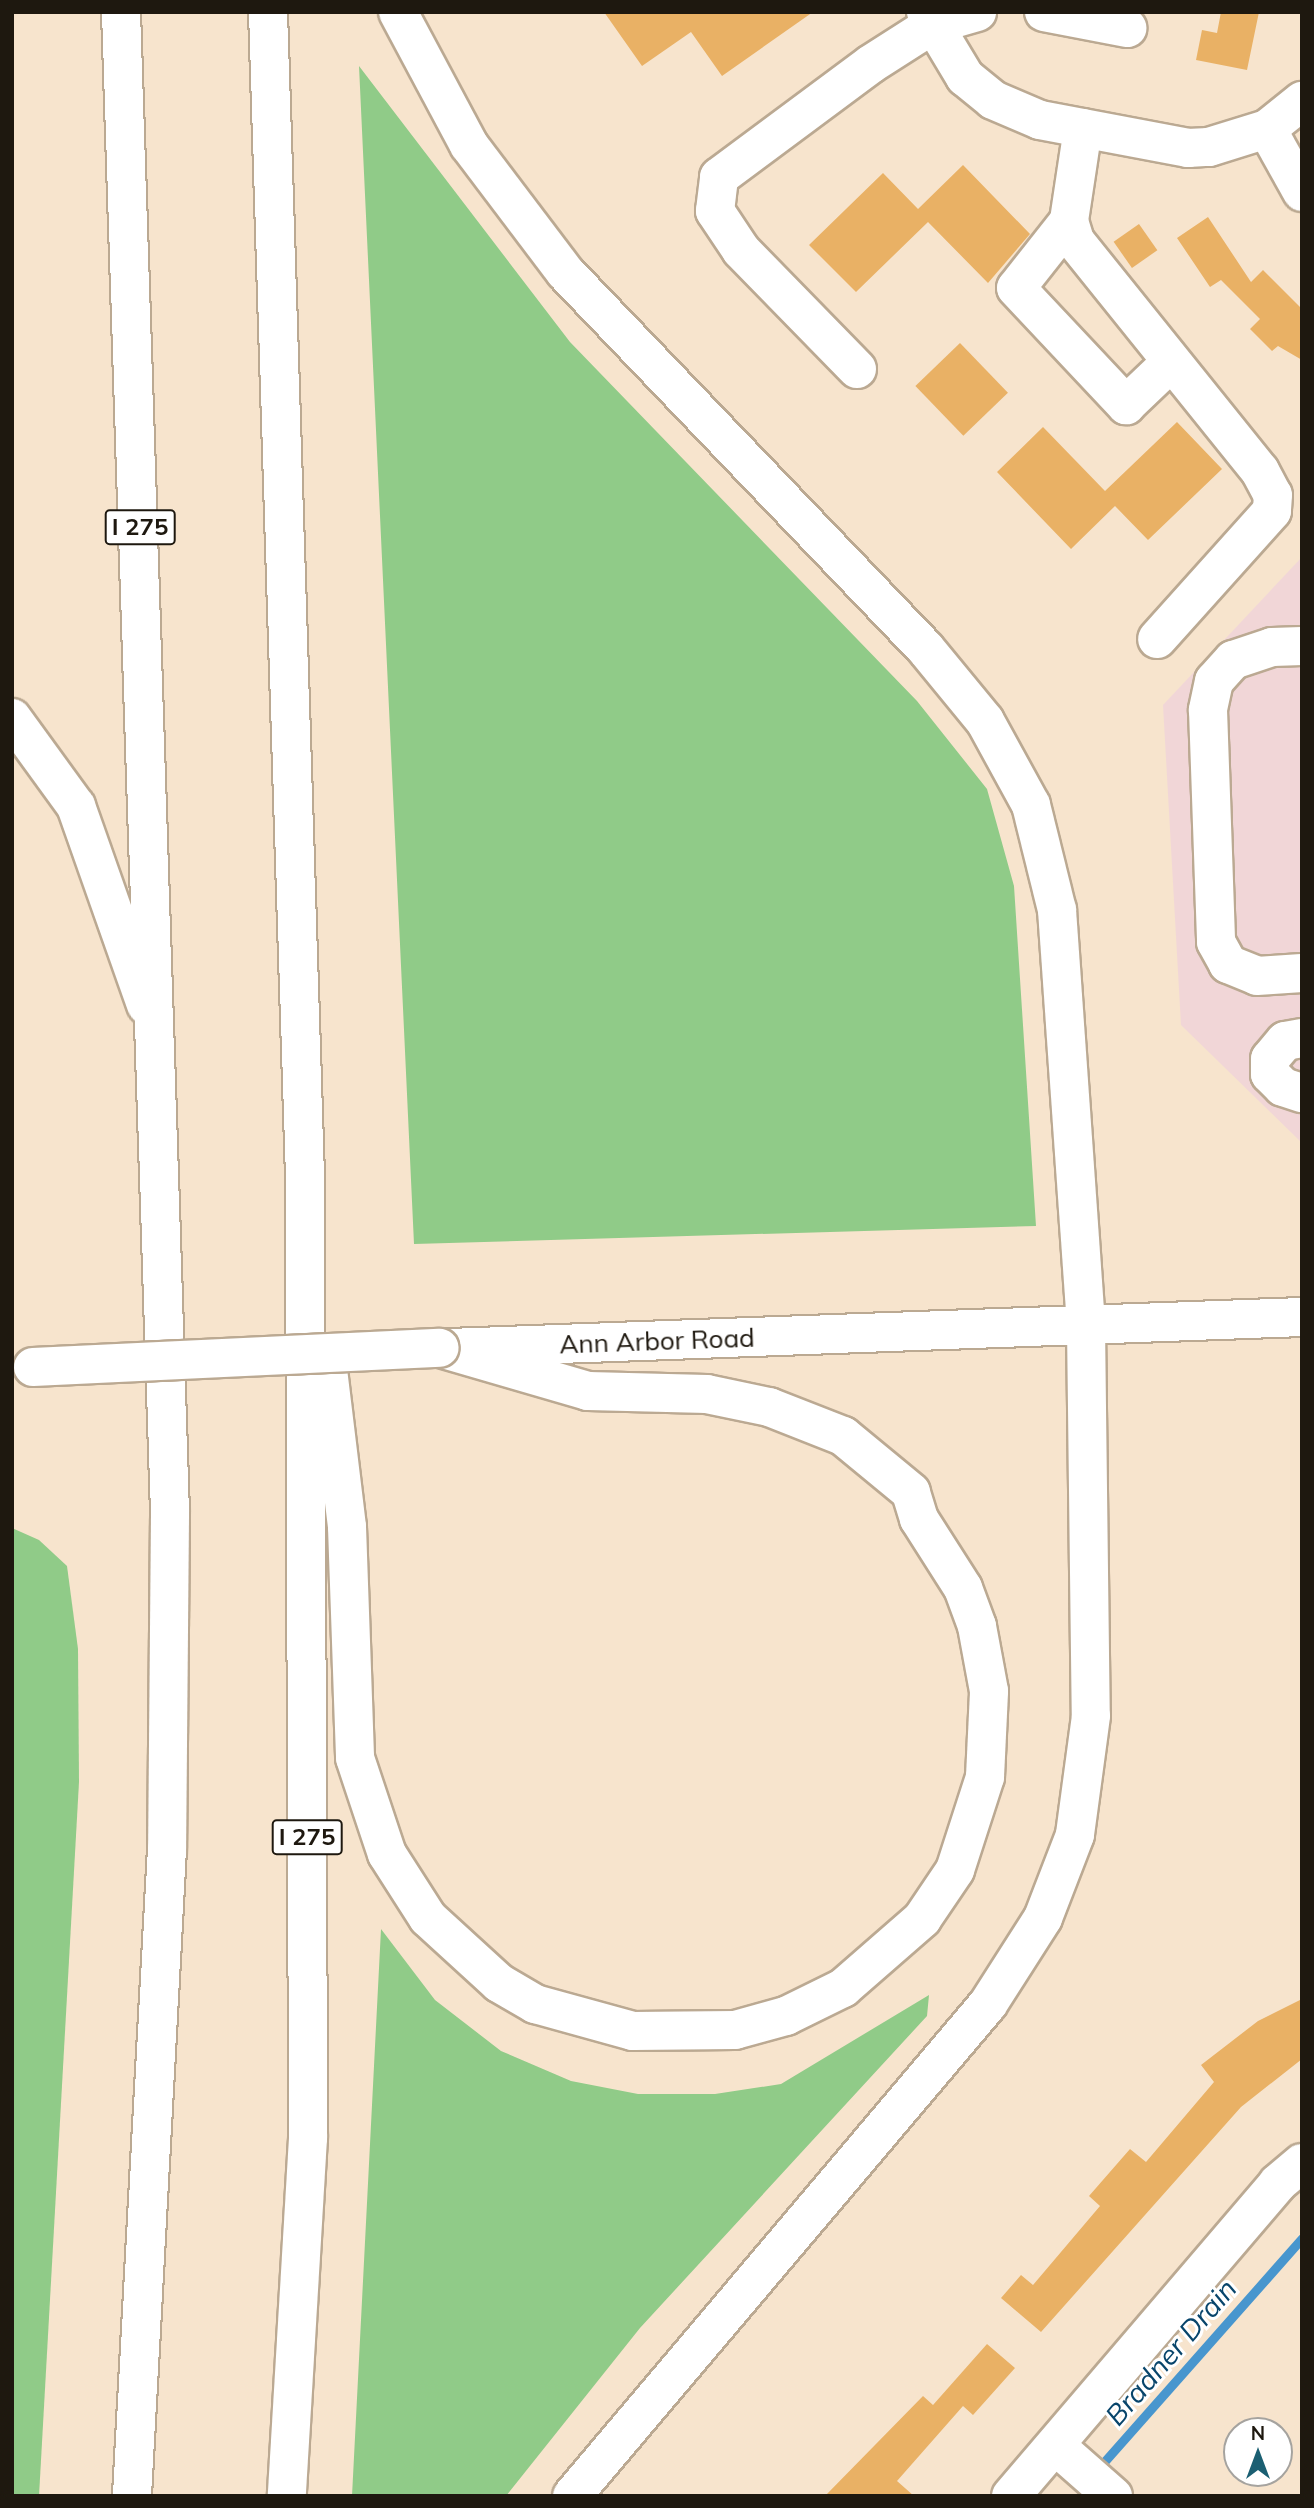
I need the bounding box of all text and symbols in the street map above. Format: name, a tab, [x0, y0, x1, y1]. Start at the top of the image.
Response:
road number: I 275	[103, 506, 177, 548]
street label: Ann Arbor Road	[559, 1322, 755, 1360]
road number: I 275	[270, 1816, 344, 1858]
water label: Bradner Drain	[1098, 2272, 1244, 2432]
north arrow	[1223, 2417, 1293, 2487]
text: N	[1251, 2421, 1265, 2445]

